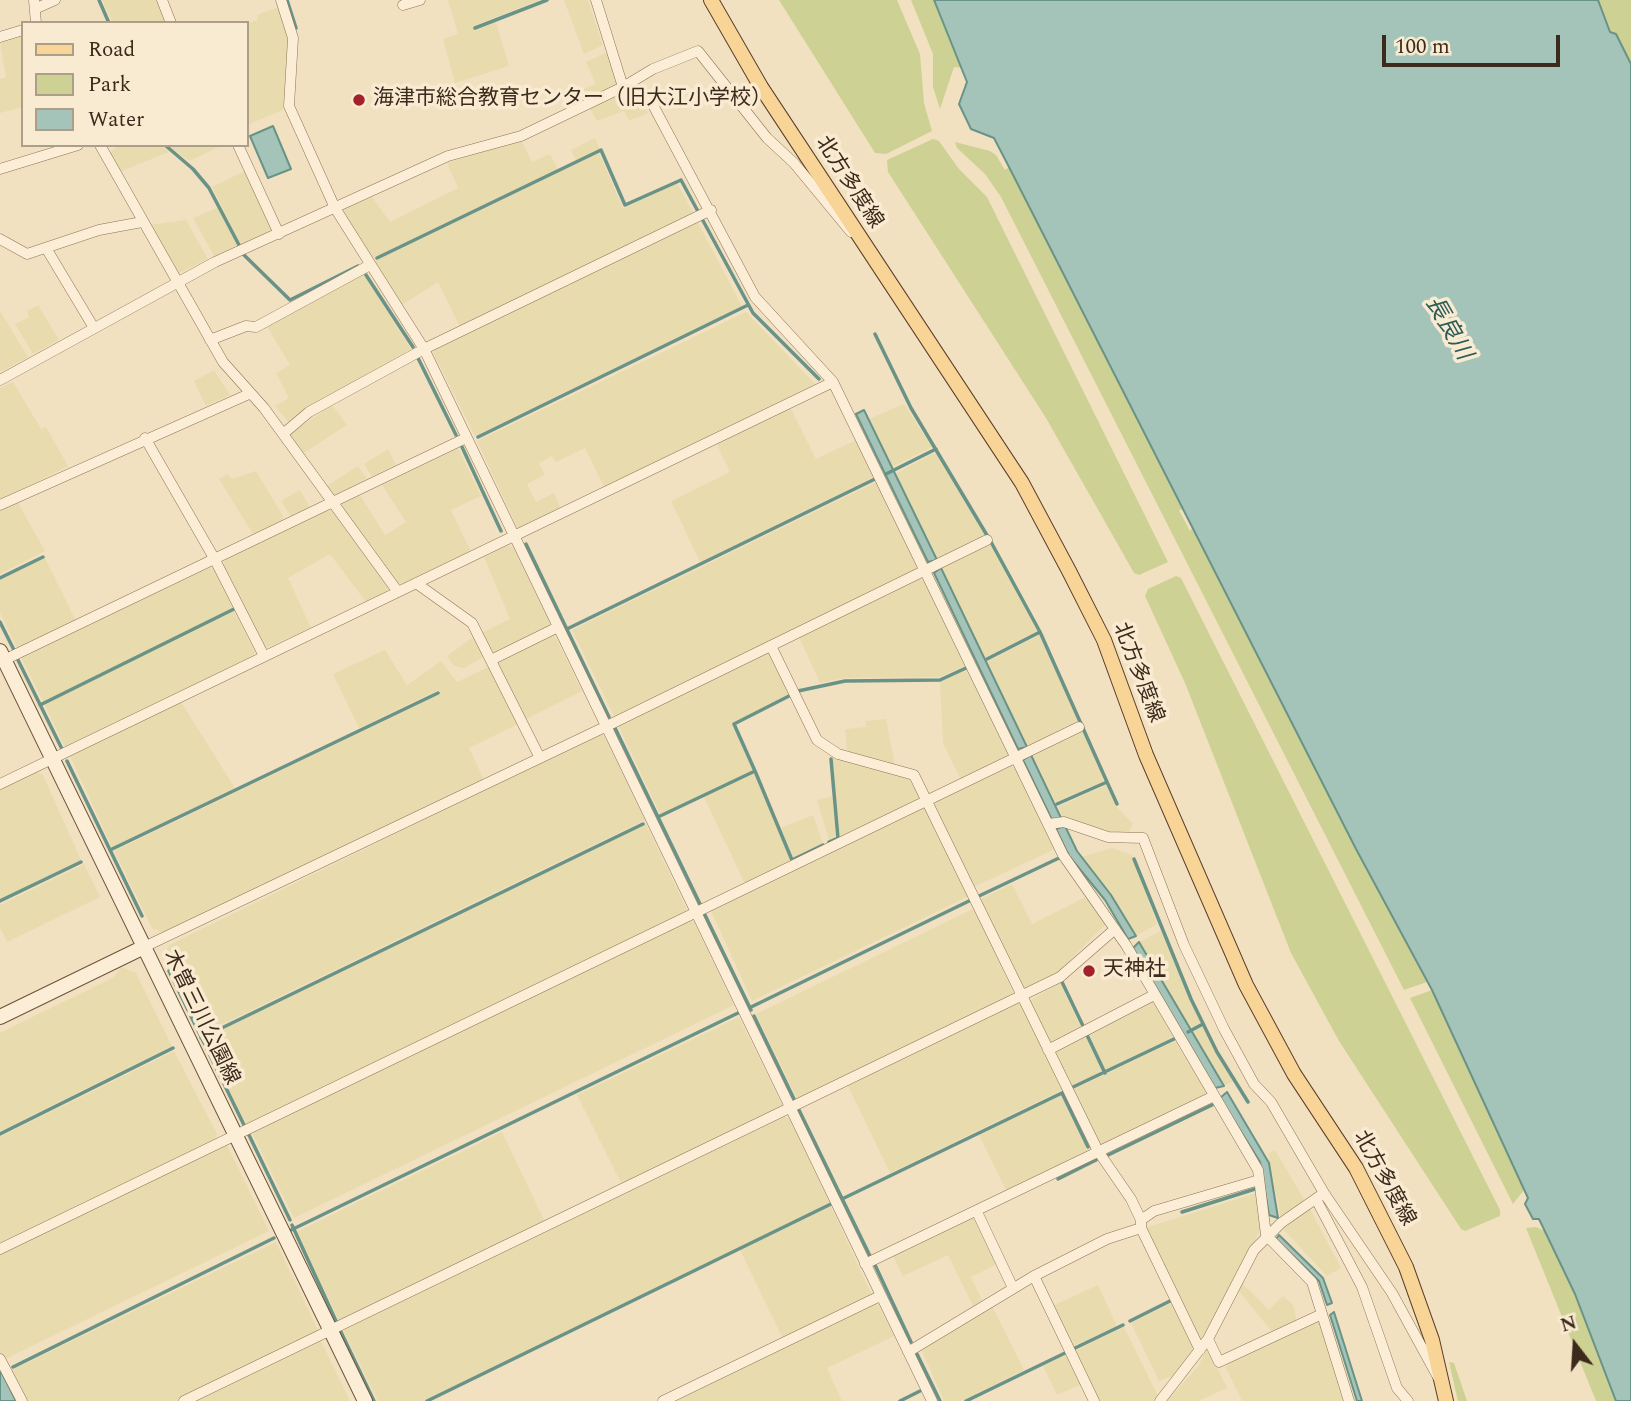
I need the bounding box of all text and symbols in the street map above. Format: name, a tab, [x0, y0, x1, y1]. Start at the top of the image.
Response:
legend	[21, 21, 248, 147]
scale bar	[1386, 21, 1564, 65]
text: 100 m	[1395, 31, 1450, 63]
text: Road	[88, 34, 135, 66]
text: Park	[88, 69, 131, 101]
place label: 海津市総合教育センター（旧大江小学校）	[373, 87, 772, 113]
marker: 海津市総合教育センター（旧大江小学校）	[351, 92, 367, 108]
text: Water	[88, 104, 144, 136]
street label: 北方多度線	[809, 132, 887, 234]
water label: 長良川	[1418, 292, 1476, 366]
street label: 北方多度線	[1106, 619, 1168, 727]
street label: 木曽三川公園線	[156, 946, 244, 1090]
place label: 天神社	[1103, 958, 1166, 984]
marker: 天神社	[1081, 963, 1097, 979]
street label: 北方多度線	[1347, 1127, 1419, 1231]
text: N	[1557, 1308, 1580, 1341]
north arrow	[1540, 1310, 1610, 1380]

